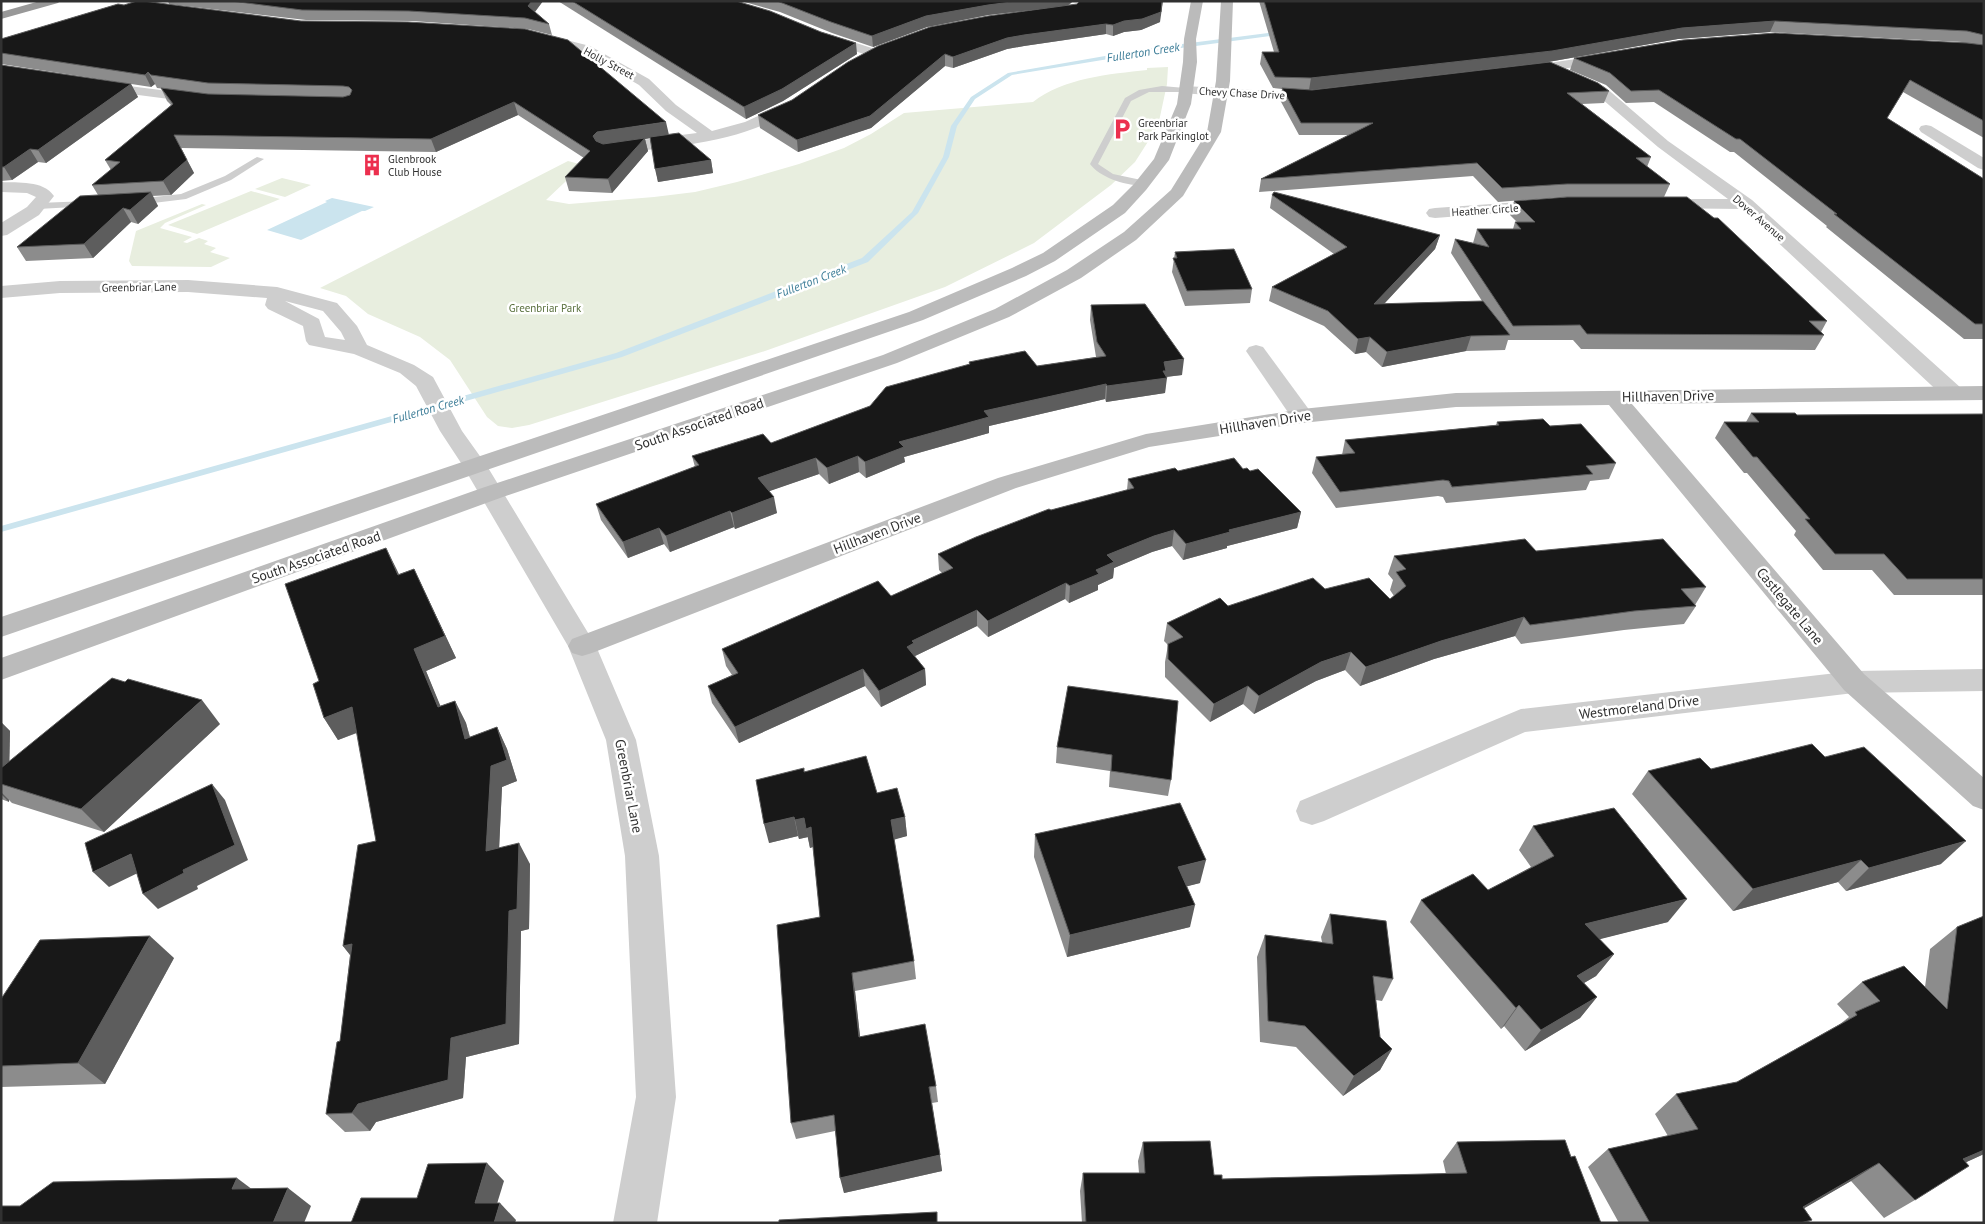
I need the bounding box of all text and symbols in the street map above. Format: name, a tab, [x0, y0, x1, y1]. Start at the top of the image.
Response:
water label: Fullerton Creek	[1105, 39, 1181, 65]
street label: Holly Street	[581, 44, 637, 82]
street label: Chevy Chase Drive	[1199, 84, 1286, 102]
parking icon: Greenbriar Park Parkinglot	[1109, 116, 1135, 142]
place label: Greenbriar Park Parkinglot	[1138, 116, 1209, 143]
building icon: Glenbrook Club House	[359, 152, 385, 178]
place label: Glenbrook Club House	[388, 152, 442, 179]
street label: Dover Avenue	[1730, 192, 1788, 245]
street label: Heather Circle	[1451, 201, 1519, 219]
water label: Fullerton Creek	[774, 261, 849, 301]
street label: Greenbriar Lane	[101, 279, 177, 295]
park label: Greenbriar Park	[509, 301, 582, 315]
street label: Hillhaven Drive	[1622, 386, 1714, 406]
water label: Fullerton Creek	[390, 391, 466, 426]
street label: South Associated Road	[632, 393, 766, 455]
street label: Hillhaven Drive	[1218, 406, 1312, 438]
street label: Hillhaven Drive	[831, 508, 923, 558]
street label: South Associated Road	[249, 526, 383, 588]
street label: Castlegate Lane	[1753, 564, 1827, 648]
street label: Westmoreland Drive	[1578, 691, 1700, 723]
street label: Greenbriar Lane	[611, 738, 647, 834]

